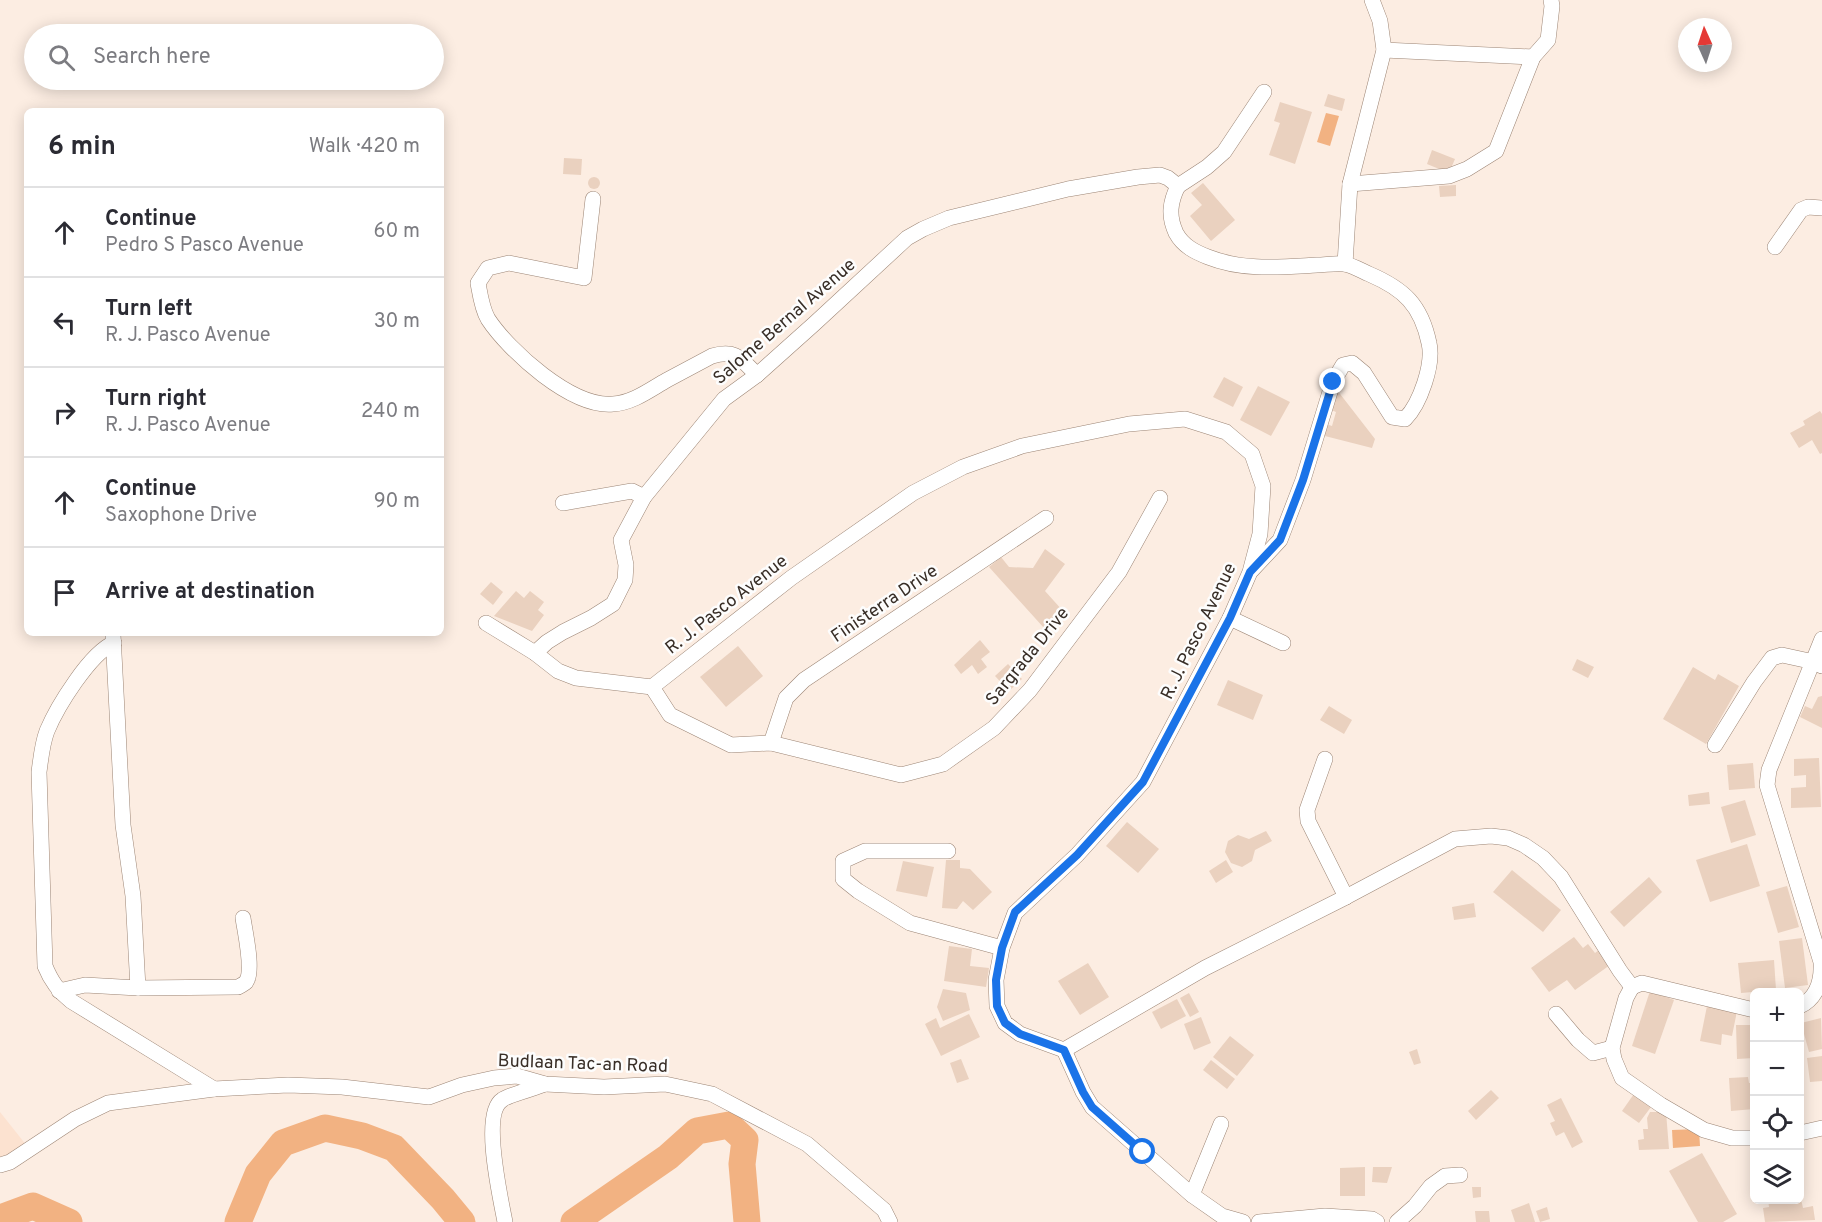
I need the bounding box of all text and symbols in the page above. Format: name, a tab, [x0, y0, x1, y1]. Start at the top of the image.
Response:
north arrow	[1678, 18, 1732, 72]
search box	[24, 24, 444, 90]
icon: search	[45, 41, 78, 74]
text: Search here	[93, 44, 211, 71]
text: 6 min	[48, 131, 116, 164]
text: Walk · 420 m	[309, 134, 420, 160]
text: Continue	[105, 206, 196, 233]
icon: ahead	[48, 216, 81, 249]
text: 60 m	[374, 219, 420, 245]
text: Pedro S Pasco Avenue	[105, 233, 304, 259]
street label: Salome Bernal Avenue	[709, 254, 861, 390]
text: Turn left	[105, 296, 193, 323]
icon: left	[48, 306, 81, 339]
text: 30 m	[374, 309, 420, 335]
text: R. J. Pasco Avenue	[105, 323, 271, 349]
route end	[1319, 368, 1345, 394]
text: Turn right	[105, 386, 207, 413]
icon: right	[48, 396, 81, 429]
text: 240 m	[361, 399, 420, 425]
text: R. J. Pasco Avenue	[105, 413, 271, 439]
text: Continue	[105, 476, 196, 503]
icon: ahead	[48, 486, 81, 519]
text: 90 m	[374, 489, 420, 515]
text: Saxophone Drive	[105, 503, 257, 529]
street label: R. J. Pasco Avenue	[661, 550, 793, 660]
street label: Finisterra Drive	[827, 560, 943, 648]
street label: R. J. Pasco Avenue	[1156, 560, 1242, 704]
icon: arrive	[48, 576, 81, 609]
text: Arrive at destination	[105, 579, 315, 606]
street label: Sargrada Drive	[981, 603, 1075, 711]
map controls	[1750, 988, 1804, 1204]
button: +	[1750, 988, 1804, 1042]
button: −	[1750, 1042, 1804, 1096]
street label: Budlaan Tac-an Road	[497, 1050, 669, 1079]
button: locate	[1750, 1096, 1804, 1150]
route start	[1129, 1138, 1155, 1164]
button: layers	[1750, 1150, 1804, 1204]

